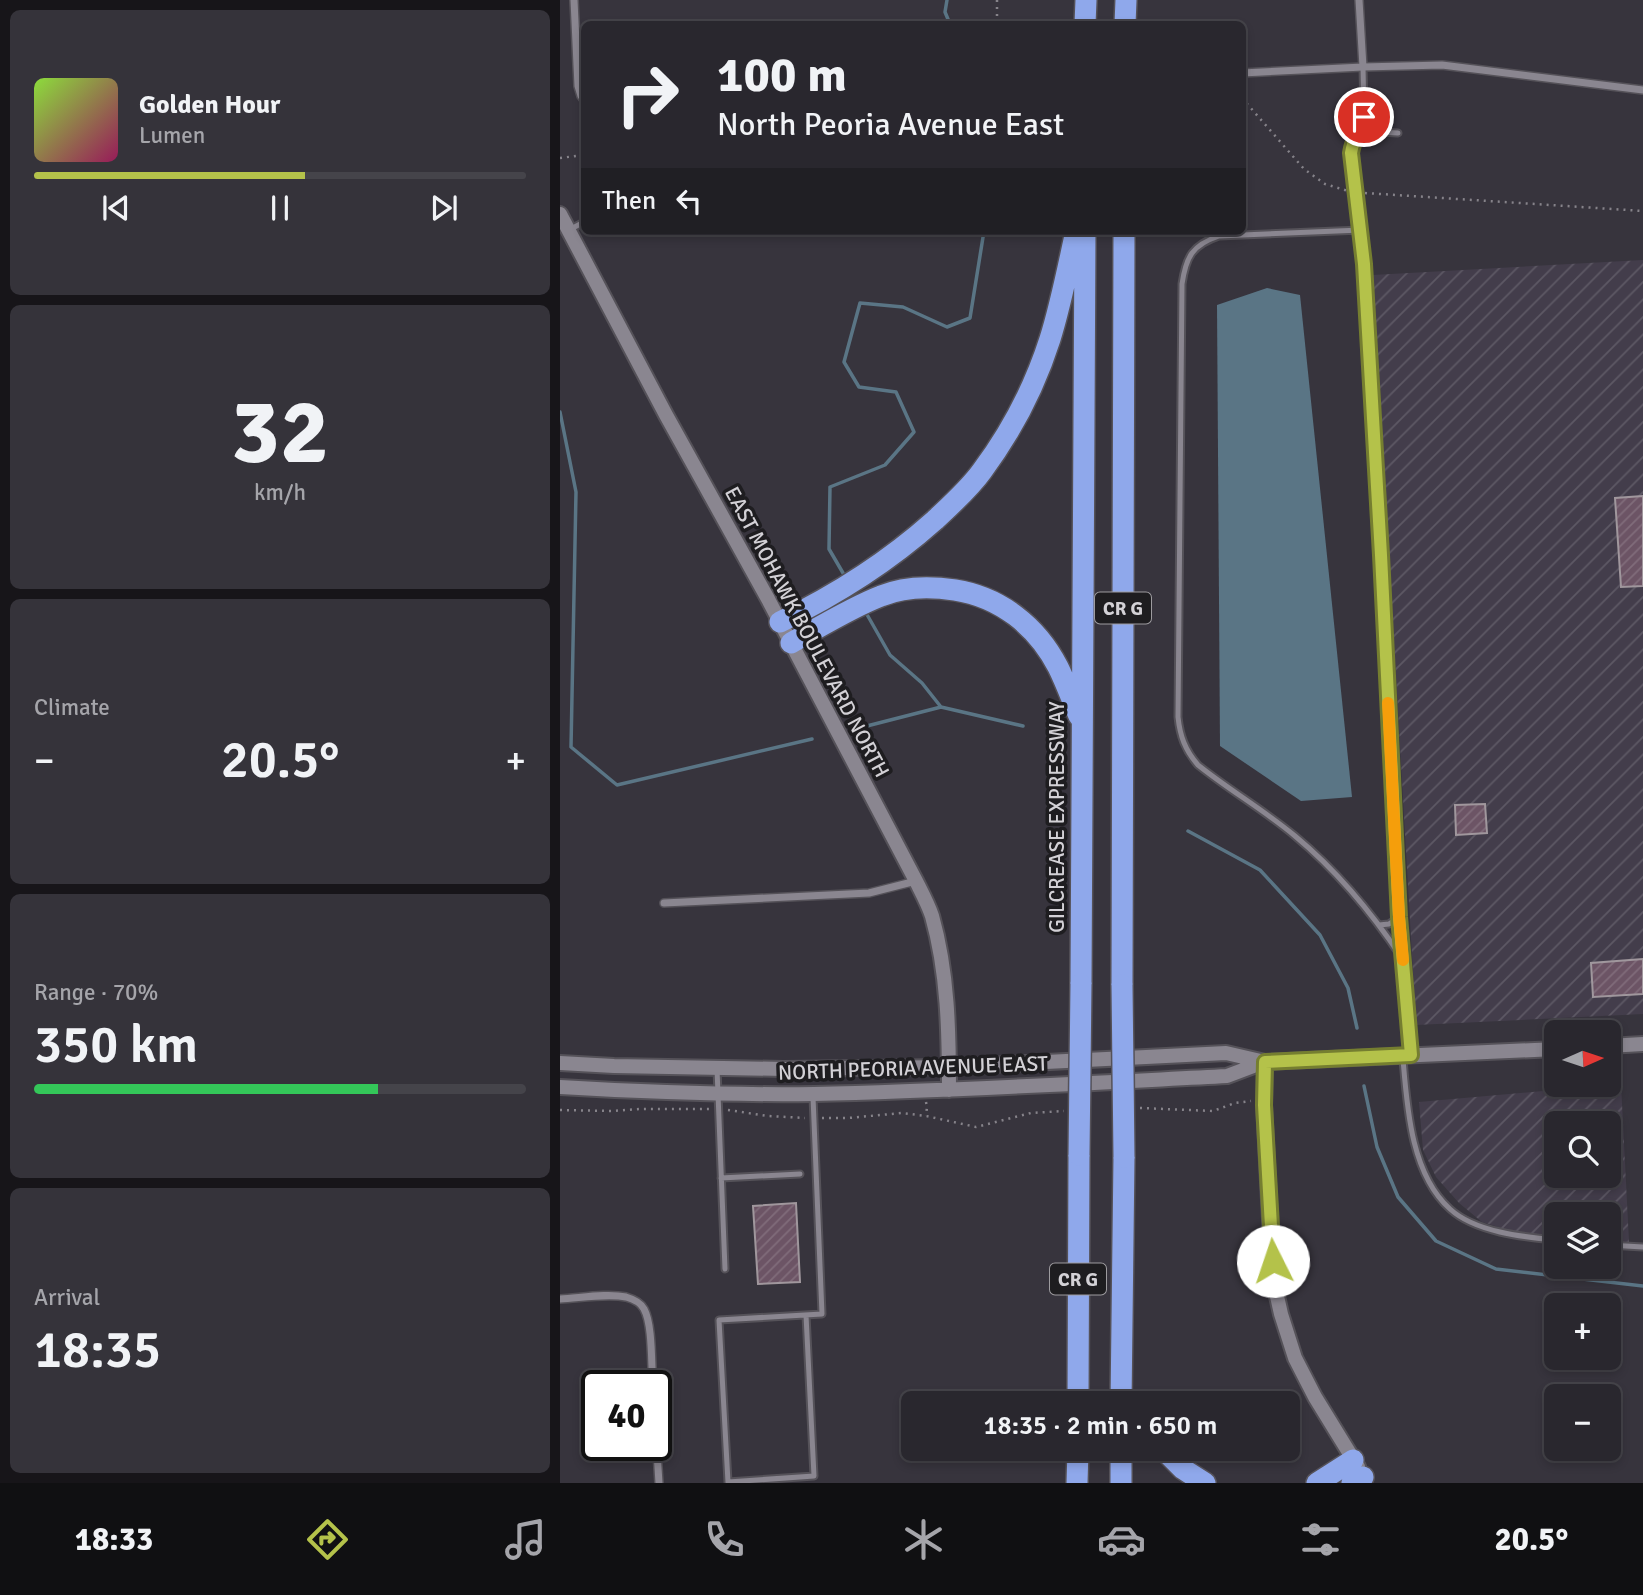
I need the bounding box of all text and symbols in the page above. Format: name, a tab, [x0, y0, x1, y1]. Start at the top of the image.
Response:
text: 100 m	[717, 45, 847, 105]
icon: right	[602, 49, 693, 140]
pin	[1334, 87, 1394, 147]
text: Golden Hour	[139, 89, 280, 121]
icon: arrive	[1345, 98, 1383, 136]
text: North Peoria Avenue East	[717, 105, 1064, 144]
text: Lumen	[139, 121, 205, 150]
icon: left	[670, 182, 708, 220]
text: Then	[602, 185, 656, 217]
icon: previous	[97, 189, 135, 227]
icon: pause	[261, 189, 299, 227]
icon: next	[425, 189, 463, 227]
text: 32	[231, 376, 329, 489]
text: km/h	[254, 478, 306, 507]
street label: EAST MOHAWK BOULEVARD NORTH	[719, 482, 895, 782]
road number: CR G	[1095, 593, 1151, 624]
text: Climate	[34, 693, 110, 722]
street label: GILCREASE EXPRESSWAY	[1044, 701, 1070, 933]
text: 20.5°	[221, 728, 339, 792]
text: −	[34, 737, 55, 784]
text: +	[505, 737, 526, 784]
text: Range · 70%	[34, 978, 158, 1007]
text: 350 km	[34, 1013, 198, 1077]
north arrow	[1544, 1020, 1620, 1097]
map controls	[1544, 1020, 1621, 1461]
street label: NORTH PEORIA AVENUE EAST	[778, 1050, 1049, 1086]
button: search	[1544, 1111, 1621, 1188]
button: layers	[1544, 1202, 1621, 1279]
position arrow	[1236, 1224, 1310, 1298]
road number: CR G	[1050, 1264, 1106, 1294]
text: Arrival	[34, 1283, 100, 1312]
button: +	[1544, 1293, 1621, 1370]
text: 18:35	[34, 1318, 161, 1382]
speed limit sign: 40	[581, 1370, 672, 1461]
button: −	[1544, 1384, 1621, 1461]
text: 18:35 · 2 min · 650 m	[984, 1410, 1217, 1442]
icon: directions	[303, 1515, 352, 1564]
icon: music	[501, 1515, 550, 1564]
icon: phone	[700, 1515, 749, 1564]
icon: climate	[899, 1515, 948, 1564]
icon: car	[1097, 1515, 1146, 1564]
icon: filters	[1296, 1515, 1345, 1564]
text: 18:33	[75, 1520, 153, 1559]
text: 20.5°	[1494, 1520, 1568, 1559]

